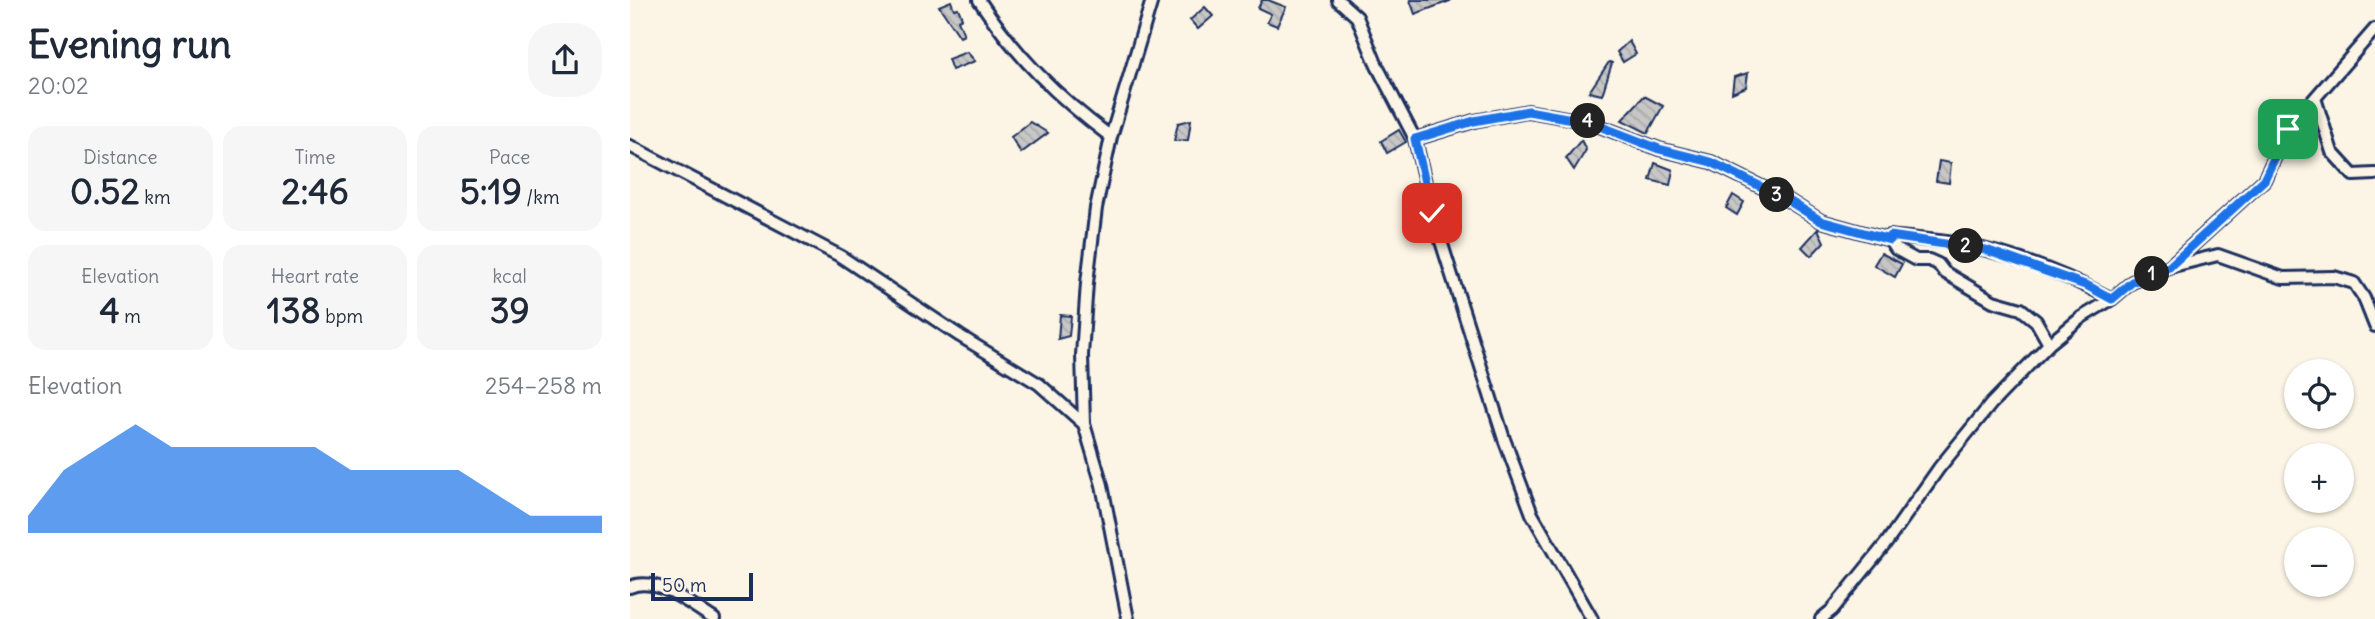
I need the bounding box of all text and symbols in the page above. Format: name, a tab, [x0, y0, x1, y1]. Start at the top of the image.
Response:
text: Evening run	[28, 21, 231, 68]
button: share	[528, 23, 602, 97]
text: 20:02	[28, 71, 89, 100]
pin	[2258, 99, 2318, 159]
pin: 4	[1570, 104, 1606, 138]
text: 4	[1582, 108, 1593, 132]
icon: arrive	[2269, 110, 2307, 148]
text: Distance	[83, 145, 157, 169]
text: Time	[294, 145, 336, 169]
text: Pace	[489, 145, 530, 169]
text: 0.52	[70, 169, 140, 213]
text: 2:46	[281, 169, 349, 213]
text: 5:19	[460, 169, 522, 213]
pin: 3	[1760, 178, 1794, 212]
text: 3	[1771, 182, 1782, 206]
pin	[1402, 183, 1462, 243]
text: km	[140, 185, 171, 209]
text: /km	[522, 185, 560, 209]
icon: check	[1413, 194, 1451, 232]
pin: 2	[1948, 229, 1984, 264]
text: 2	[1960, 233, 1971, 257]
pin: 1	[2134, 256, 2170, 292]
text: 1	[2148, 261, 2155, 285]
text: Elevation	[81, 264, 159, 288]
text: Heart rate	[271, 264, 359, 288]
text: kcal	[493, 264, 527, 288]
text: 4	[100, 288, 120, 332]
text: 138	[267, 288, 321, 332]
text: 39	[490, 288, 530, 332]
text: m	[120, 304, 141, 328]
text: bpm	[321, 304, 363, 328]
map controls	[2284, 359, 2354, 597]
button: locate	[2284, 359, 2354, 429]
text: Elevation	[28, 371, 122, 400]
text: 254–258 m	[485, 371, 602, 400]
button: +	[2284, 443, 2354, 513]
button: −	[2284, 527, 2354, 597]
scale bar	[651, 570, 752, 602]
text: 50 m	[662, 573, 707, 597]

